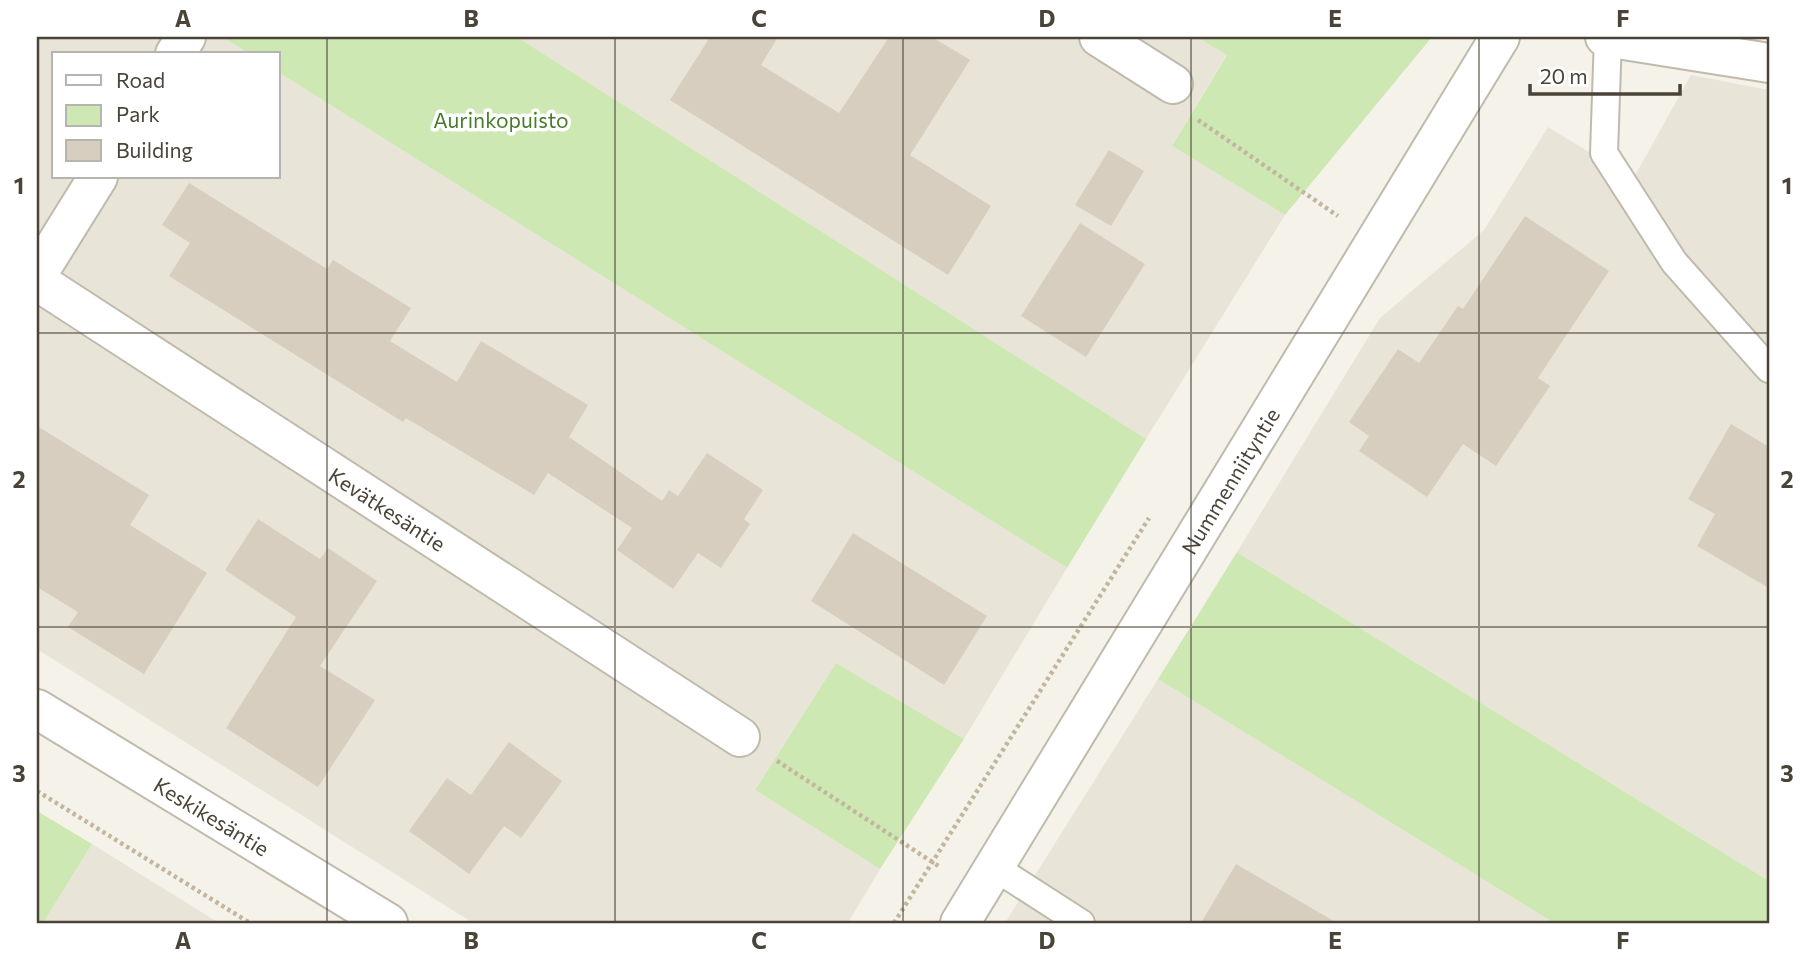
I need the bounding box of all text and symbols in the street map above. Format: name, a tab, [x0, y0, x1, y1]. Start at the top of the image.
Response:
text: A	[175, 4, 192, 32]
text: B	[463, 4, 479, 32]
text: C	[751, 4, 767, 32]
text: D	[1039, 4, 1056, 32]
text: E	[1328, 4, 1342, 32]
text: F	[1616, 4, 1630, 32]
legend	[52, 52, 280, 178]
scale bar	[1530, 52, 1680, 96]
text: 20 m	[1540, 63, 1588, 88]
text: Road	[116, 67, 165, 92]
text: Park	[116, 101, 160, 126]
park label: Aurinkopuisto	[433, 107, 569, 132]
text: Building	[116, 137, 193, 162]
text: 1	[14, 171, 24, 199]
text: 1	[1782, 171, 1792, 199]
street label: Nummenniityntie	[1175, 403, 1284, 558]
street label: Kevätkesäntie	[325, 462, 451, 555]
text: 2	[12, 465, 26, 493]
text: 2	[1780, 465, 1794, 493]
text: 3	[12, 759, 26, 787]
text: 3	[1780, 759, 1794, 787]
street label: Keskikesäntie	[150, 771, 274, 860]
text: A	[175, 926, 192, 954]
text: B	[463, 926, 479, 954]
text: C	[751, 926, 767, 954]
text: D	[1039, 926, 1056, 954]
text: E	[1328, 926, 1342, 954]
text: F	[1616, 926, 1630, 954]

